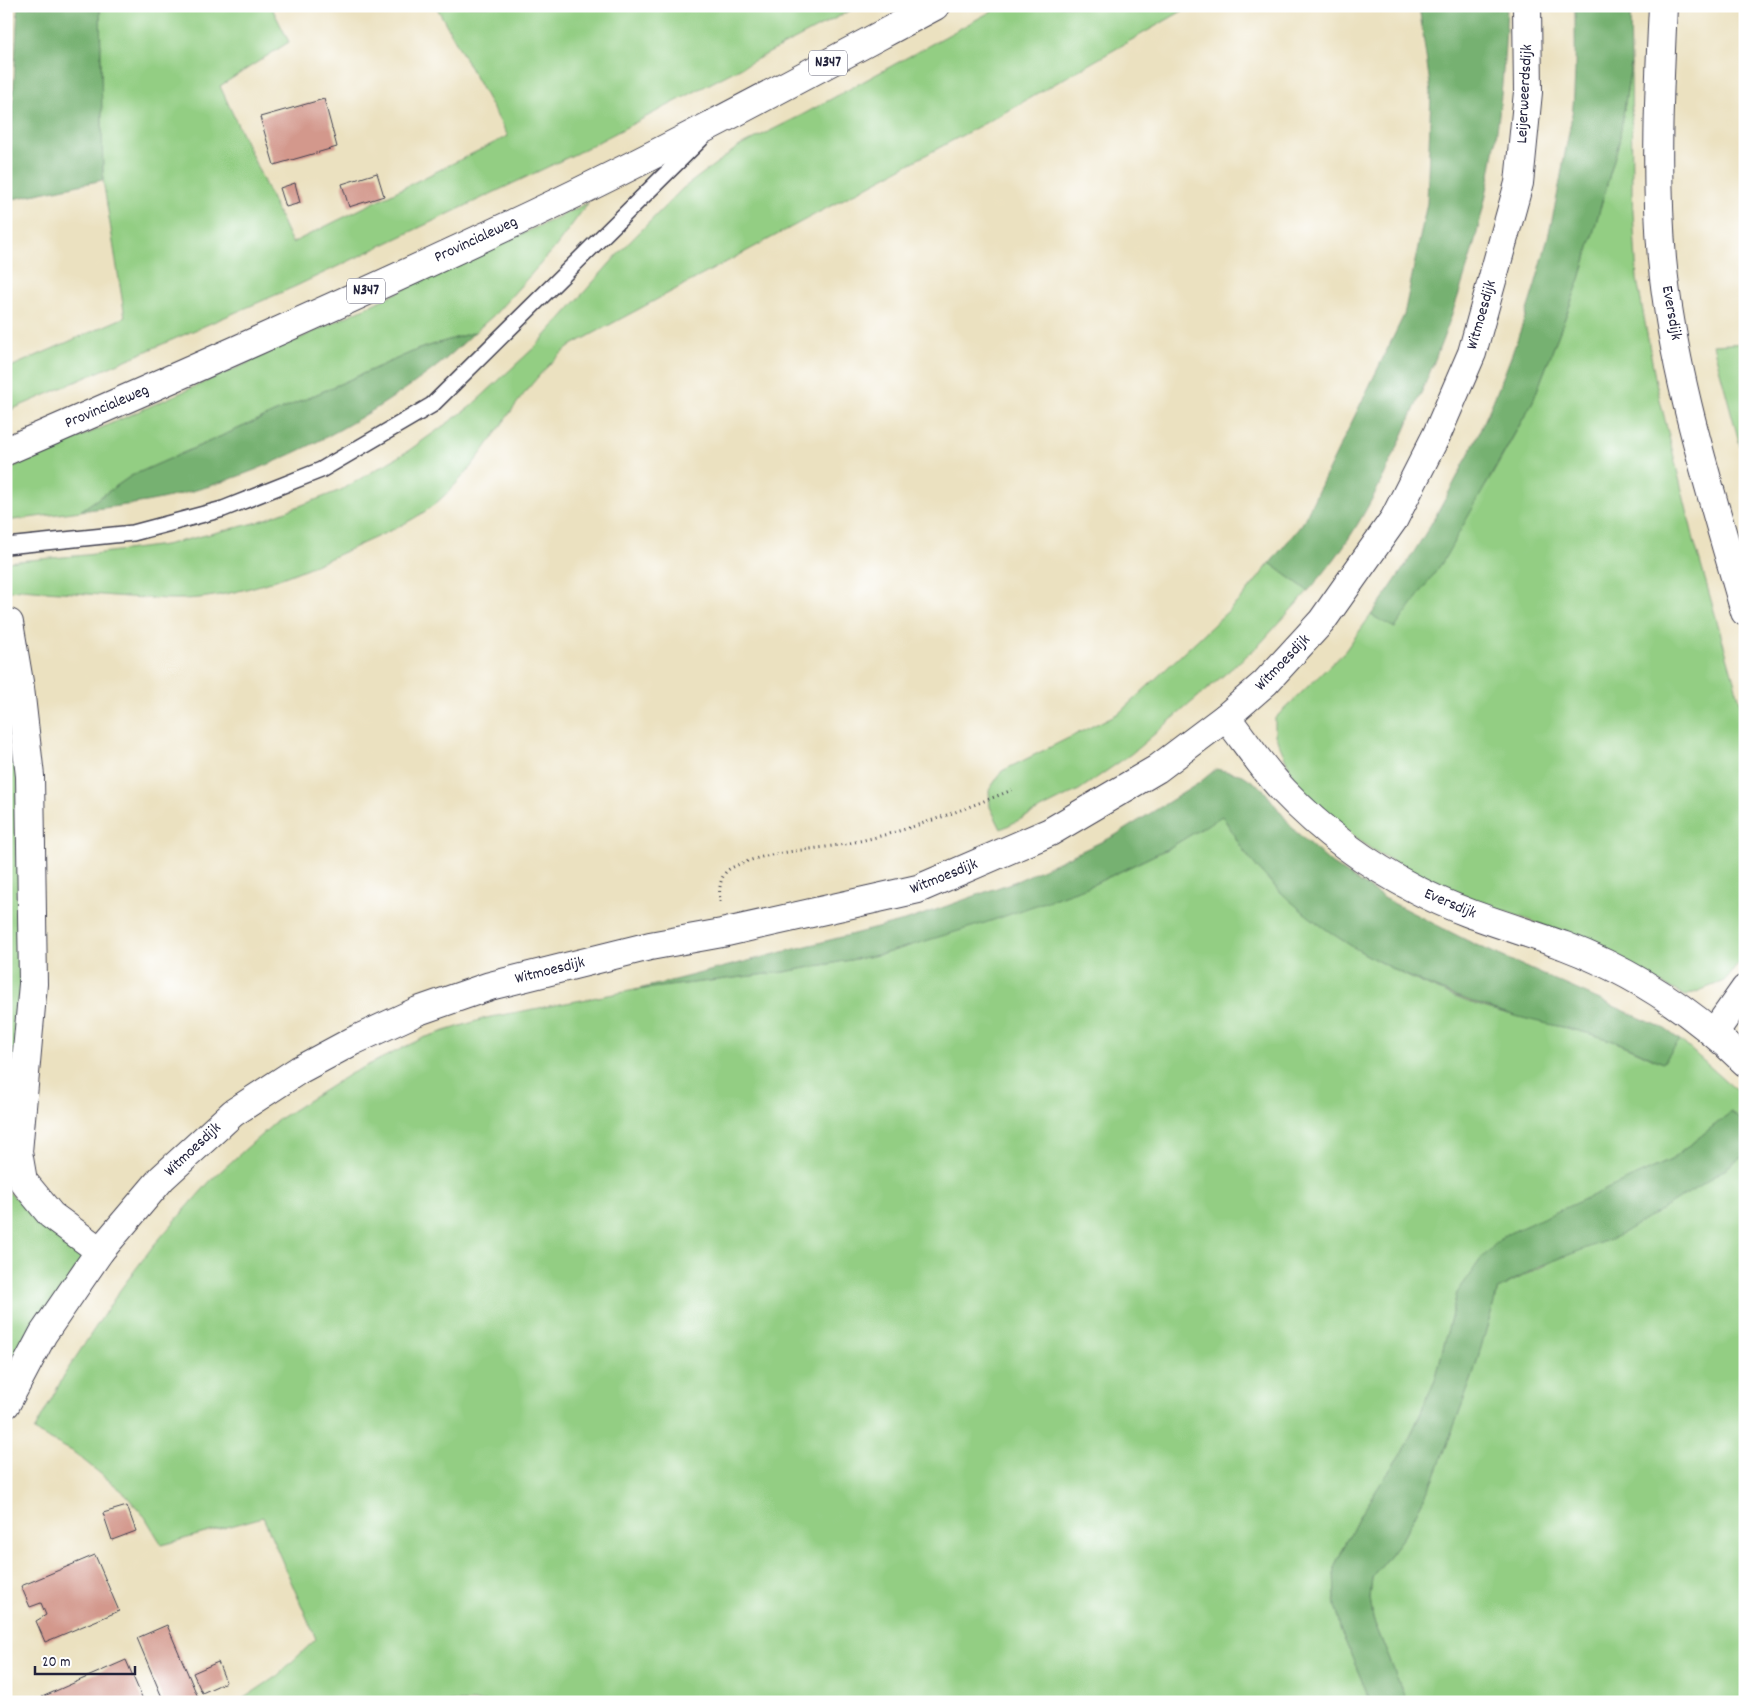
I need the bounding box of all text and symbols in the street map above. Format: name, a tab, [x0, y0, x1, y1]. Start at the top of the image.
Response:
street label: Leijerweerdsdijk	[1511, 44, 1539, 144]
road number: N347	[809, 50, 847, 76]
street label: Provincialeweg	[431, 211, 521, 269]
road number: N347	[347, 278, 385, 304]
street label: Witmoesdijk	[1461, 278, 1503, 352]
street label: Eversdijk	[1655, 284, 1687, 342]
street label: Provincialeweg	[61, 379, 153, 435]
street label: Witmoesdijk	[1250, 629, 1316, 697]
street label: Witmoesdijk	[907, 853, 981, 901]
street label: Eversdijk	[1420, 883, 1480, 925]
street label: Witmoesdijk	[513, 951, 587, 991]
street label: Witmoesdijk	[159, 1117, 227, 1183]
scale bar	[35, 1643, 135, 1675]
text: 20 m	[42, 1652, 70, 1674]

